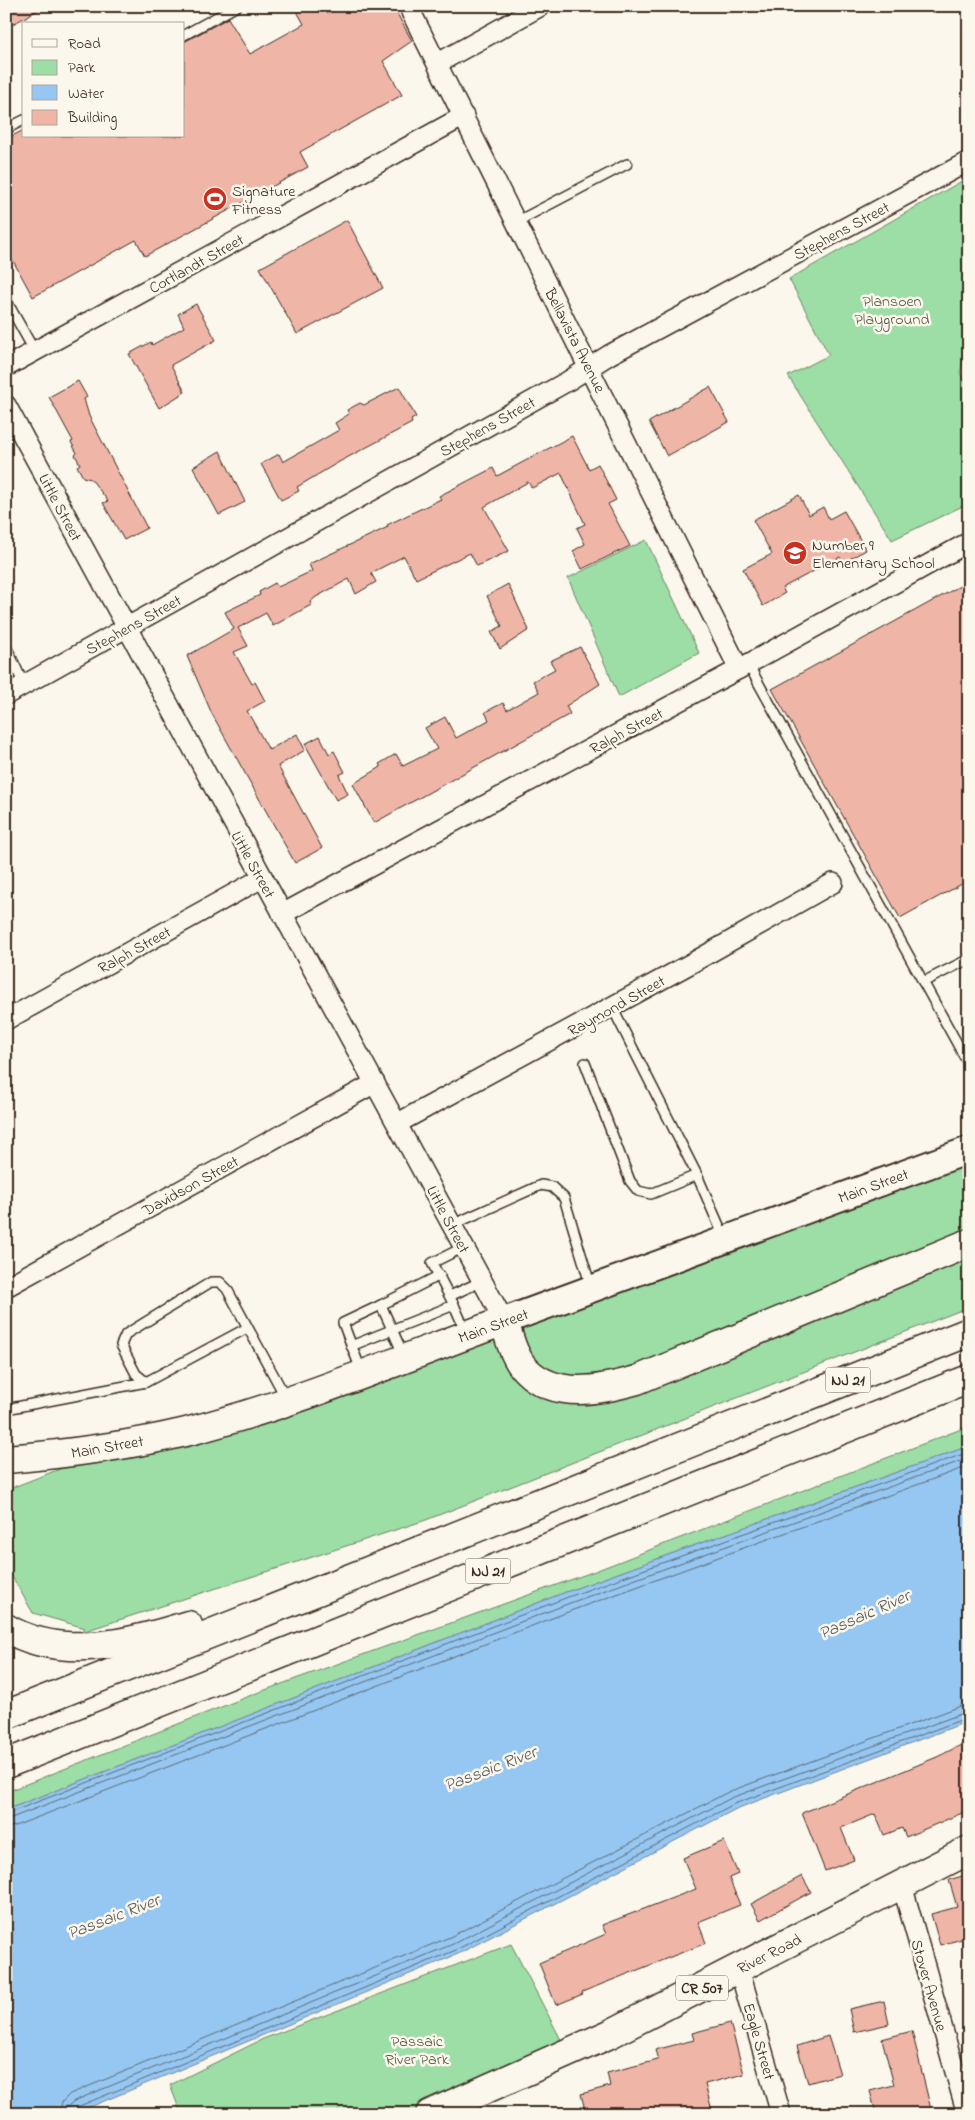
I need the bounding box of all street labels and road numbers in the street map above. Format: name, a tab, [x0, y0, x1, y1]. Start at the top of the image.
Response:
street label: Stephens Street	[789, 196, 895, 267]
street label: Cortlandt Street	[145, 228, 249, 301]
street label: Bellavista Avenue	[537, 283, 611, 398]
street label: Stephens Street	[436, 391, 541, 464]
street label: Little Street	[31, 470, 87, 547]
street label: Stephens Street	[82, 589, 187, 662]
street label: Ralph Street	[586, 702, 669, 761]
street label: Little Street	[224, 827, 281, 904]
street label: Ralph Street	[94, 920, 176, 981]
street label: Raymond Street	[564, 970, 671, 1044]
street label: Davidson Street	[137, 1150, 244, 1224]
street label: Main Street	[835, 1163, 913, 1211]
street label: Little Street	[419, 1182, 475, 1259]
street label: Main Street	[455, 1303, 533, 1351]
road number: NJ 21	[826, 1368, 870, 1392]
street label: Main Street	[69, 1430, 146, 1466]
road number: NJ 21	[466, 1558, 510, 1584]
street label: River Road	[734, 1928, 806, 1981]
street label: Stover Avenue	[904, 1937, 953, 2035]
road number: CR 507	[676, 1976, 728, 2000]
street label: Eagle Street	[736, 2000, 781, 2083]

